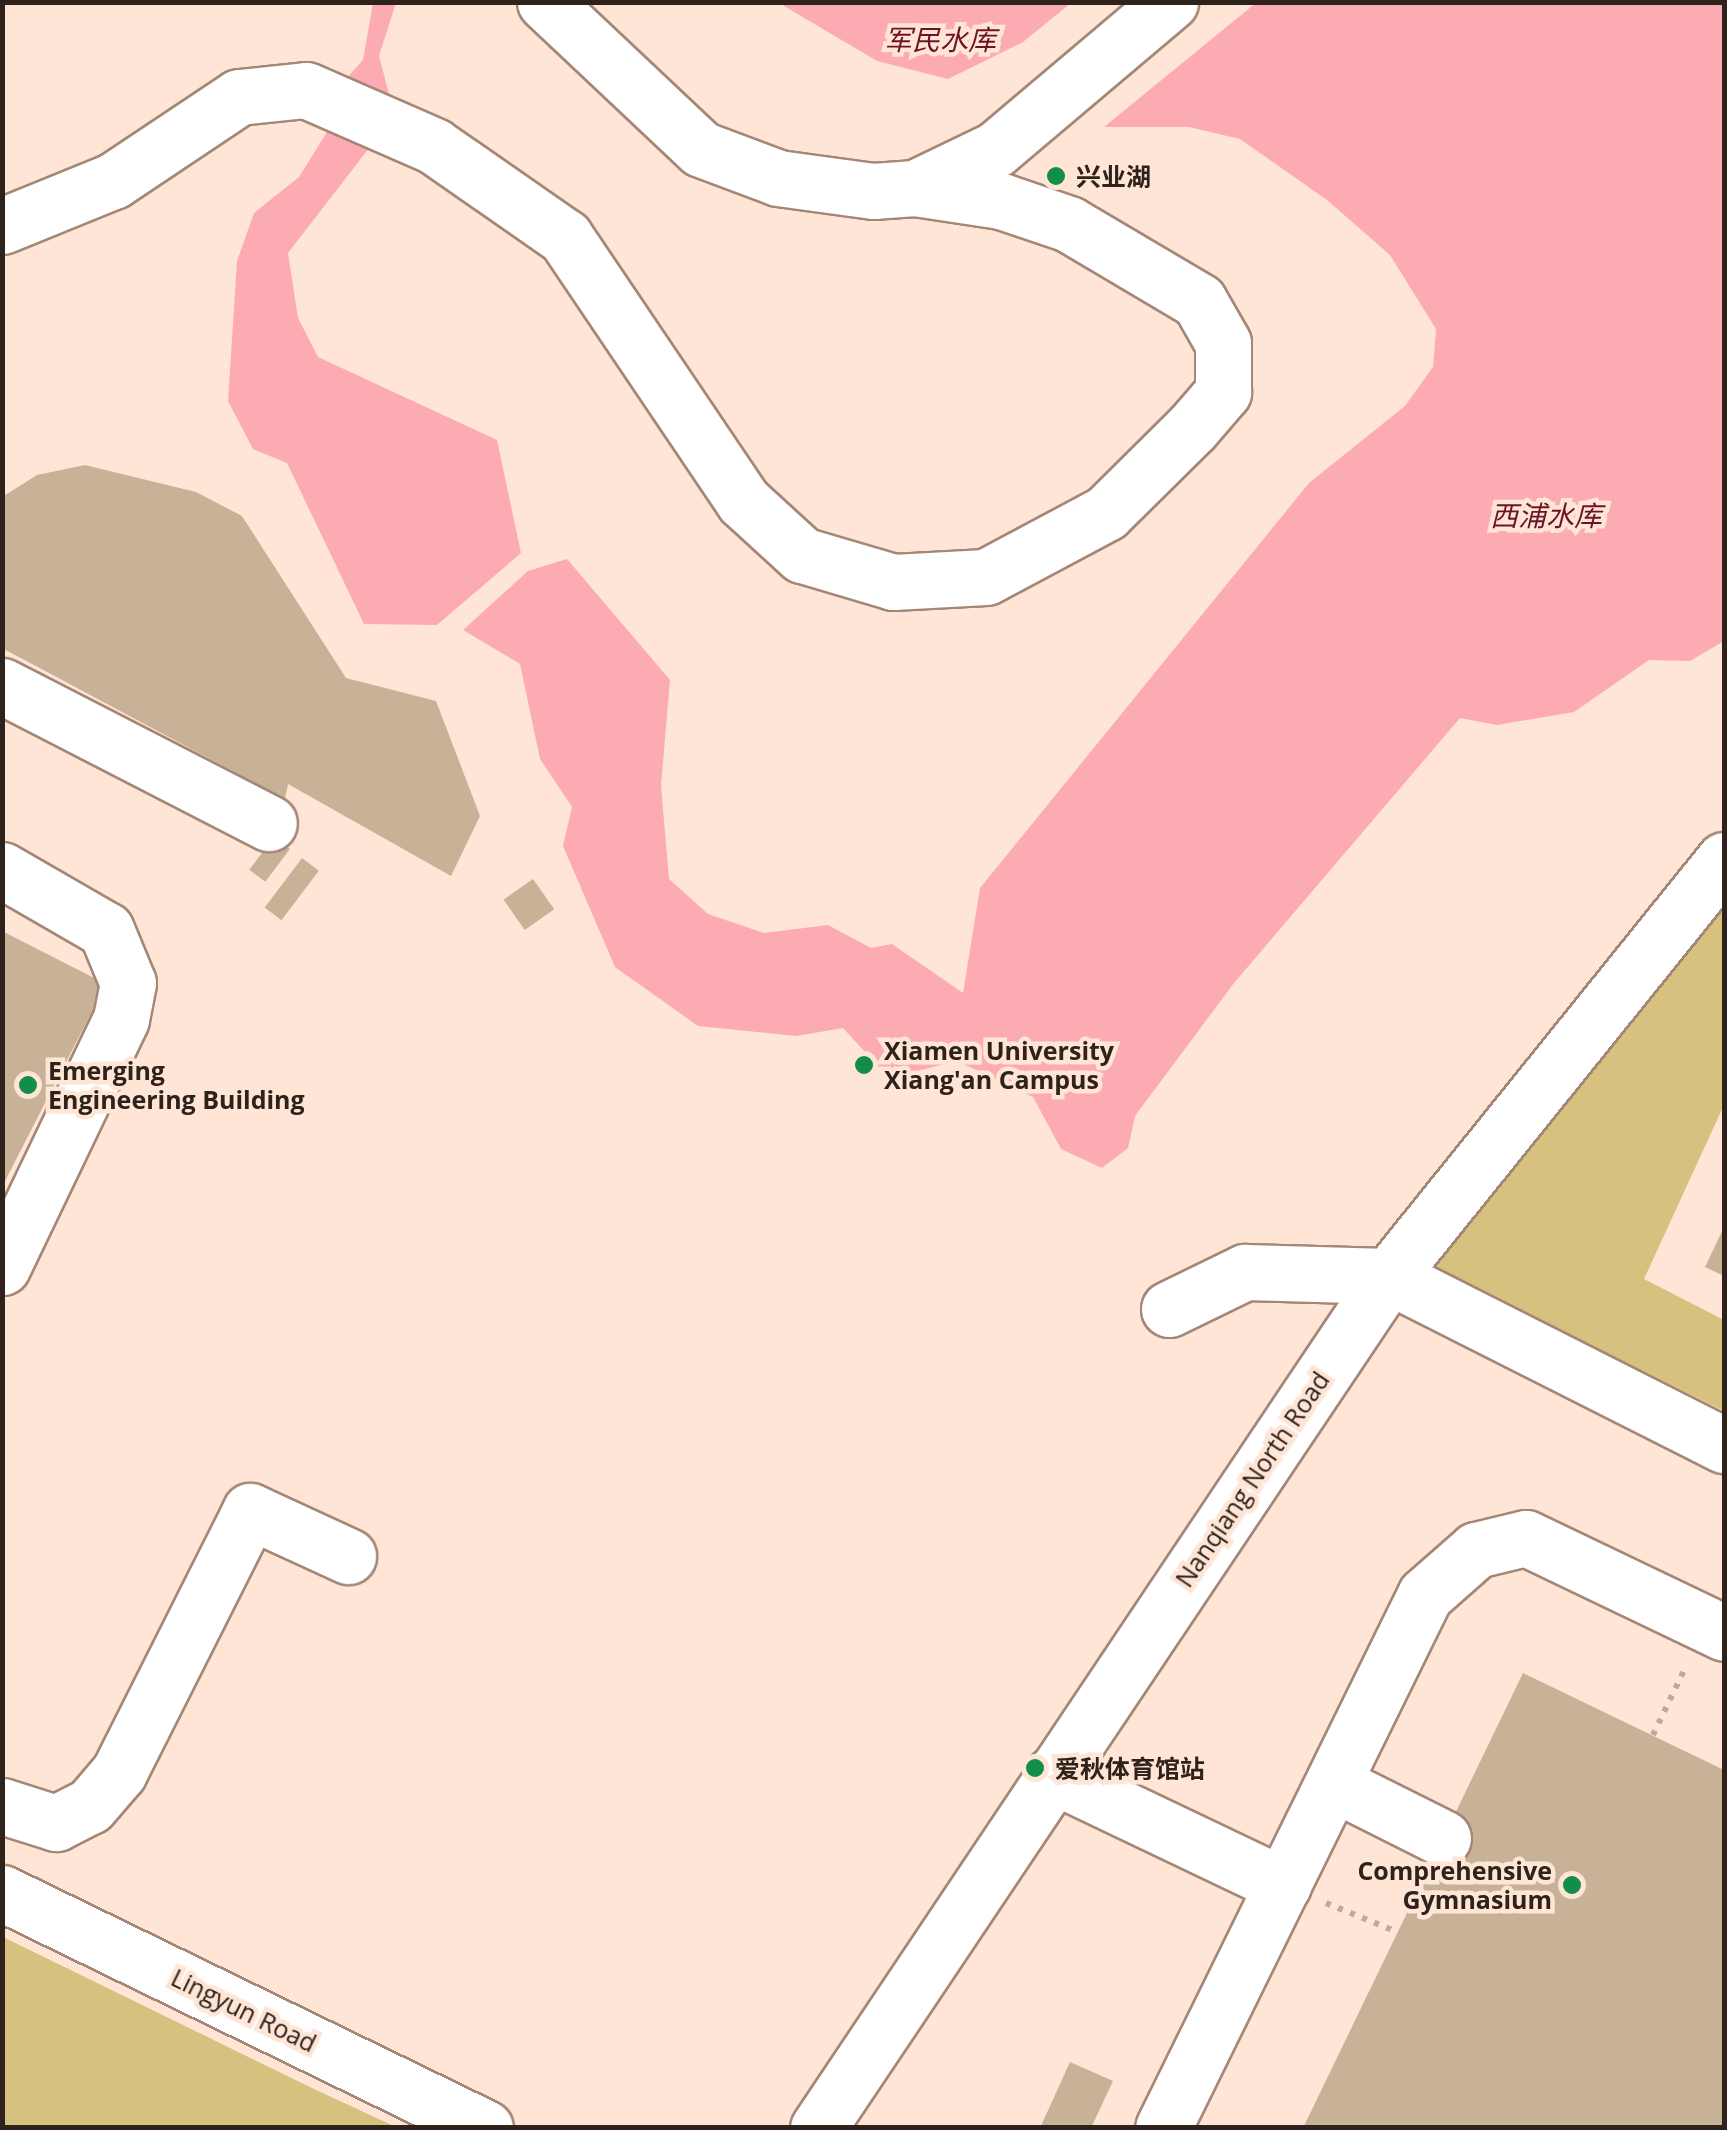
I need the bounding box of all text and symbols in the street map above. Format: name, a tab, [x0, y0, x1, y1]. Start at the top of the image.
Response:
water label: 军民水库	[884, 22, 996, 56]
place label: 兴业湖	[1076, 161, 1151, 191]
marker: 兴业湖	[1045, 165, 1067, 187]
water label: 西浦水库	[1490, 498, 1602, 532]
place label: Xiamen University Xiang'an Campus	[884, 1036, 1114, 1095]
marker: Xiamen University Xiang'an Campus	[853, 1054, 875, 1076]
place label: Emerging Engineering Building	[48, 1056, 305, 1115]
marker: Emerging Engineering Building	[17, 1074, 39, 1096]
street label: Nanqiang North Road	[1169, 1366, 1335, 1592]
place label: 爱秋体育馆站	[1055, 1753, 1205, 1783]
marker: 爱秋体育馆站	[1024, 1757, 1046, 1779]
place label: Comprehensive Gymnasium	[1357, 1856, 1552, 1915]
marker: Comprehensive Gymnasium	[1561, 1874, 1583, 1896]
street label: Lingyun Road	[167, 1962, 321, 2058]

